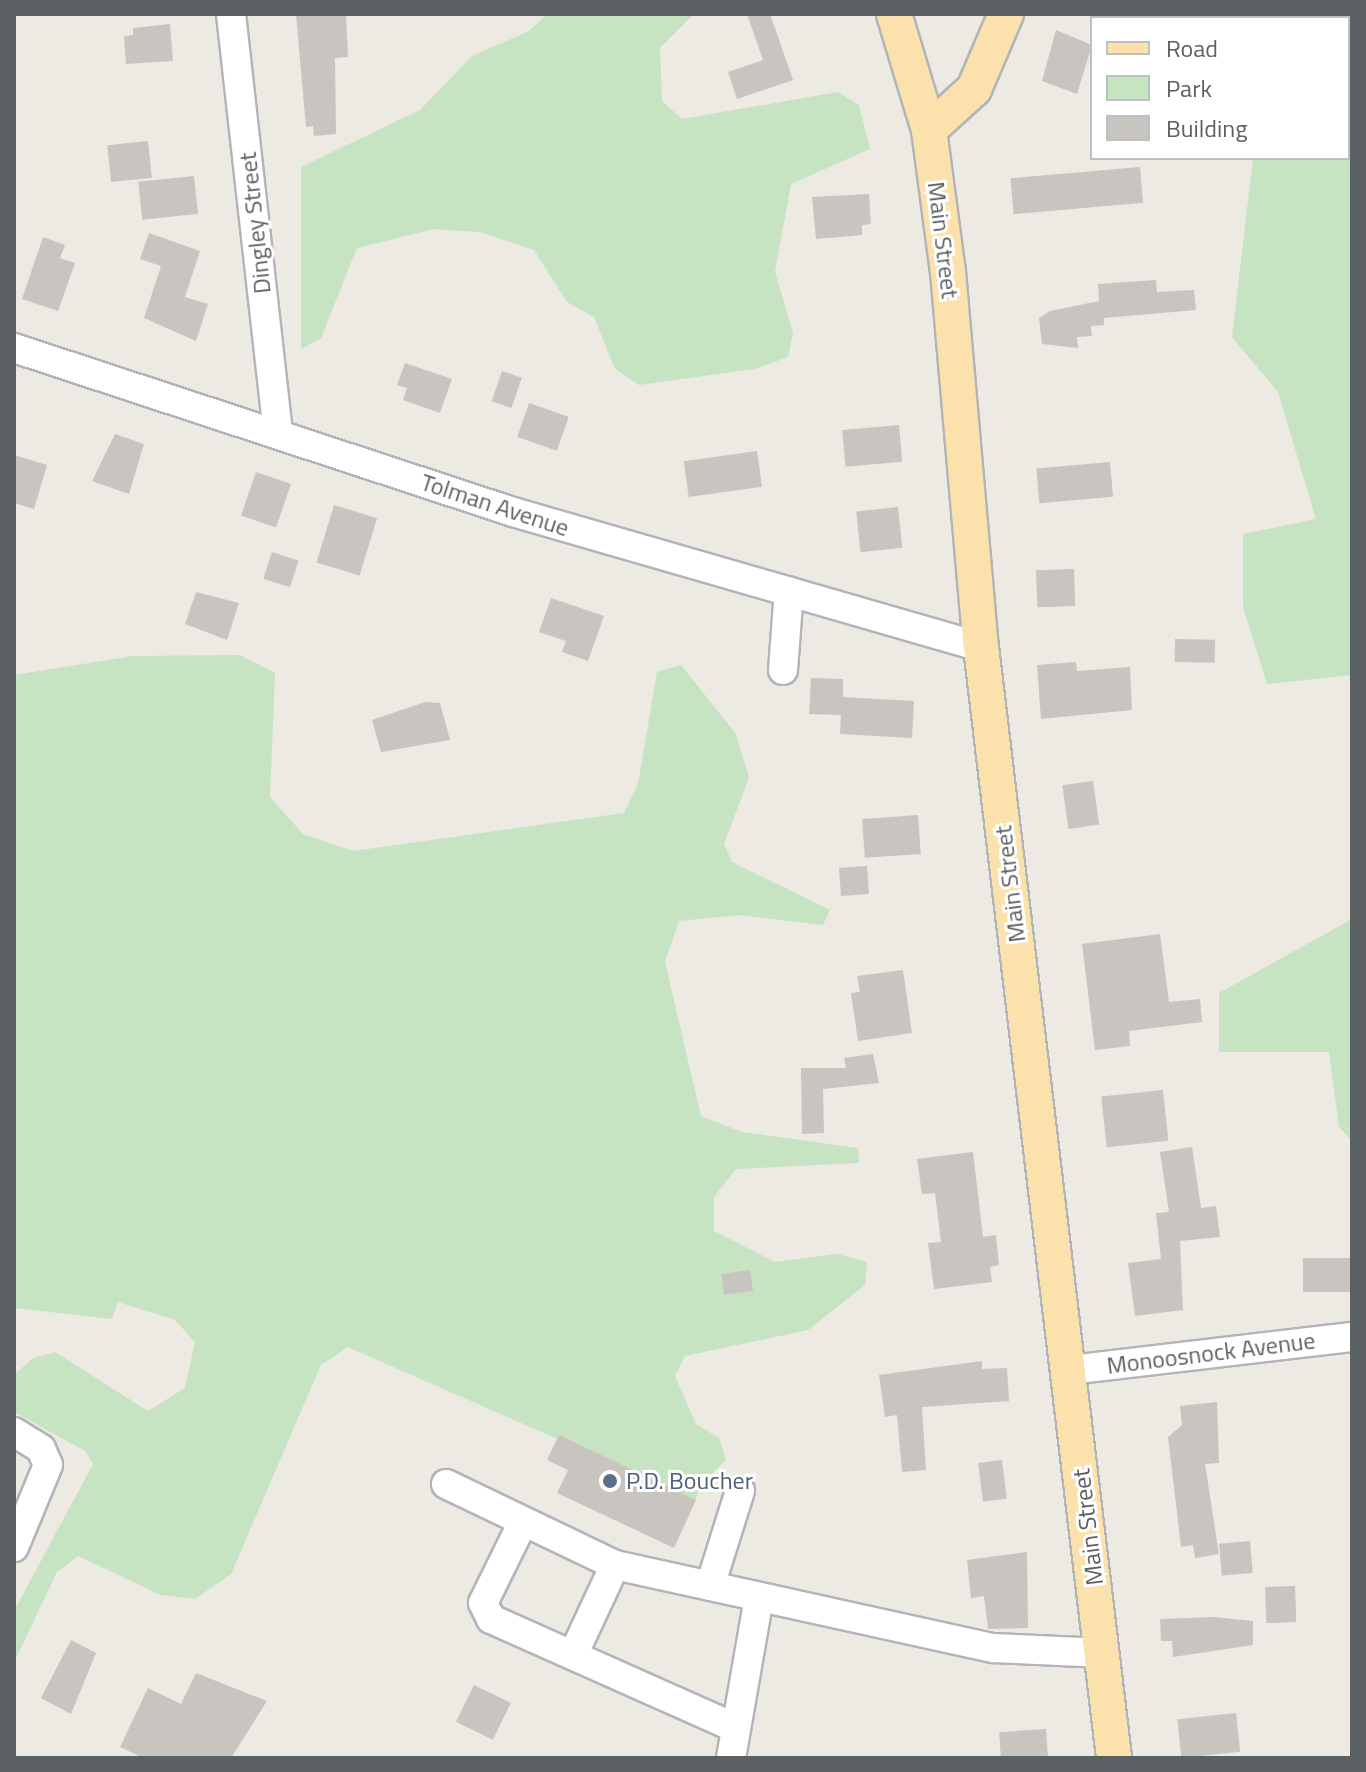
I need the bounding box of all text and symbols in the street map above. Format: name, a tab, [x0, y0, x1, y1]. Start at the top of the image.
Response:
legend	[1090, 16, 1350, 160]
text: Road	[1166, 30, 1218, 66]
text: Park	[1166, 70, 1212, 106]
text: Building	[1166, 110, 1248, 146]
street label: Dingley Street	[233, 151, 277, 295]
street label: Main Street	[922, 180, 964, 300]
street label: Tolman Avenue	[417, 468, 573, 542]
street label: Main Street	[989, 824, 1031, 944]
street label: Monoosnock Avenue	[1105, 1326, 1317, 1380]
place label: P.D. Boucher	[626, 1467, 753, 1495]
street label: Main Street	[1067, 1467, 1109, 1587]
marker: P.D. Boucher	[601, 1472, 619, 1490]

